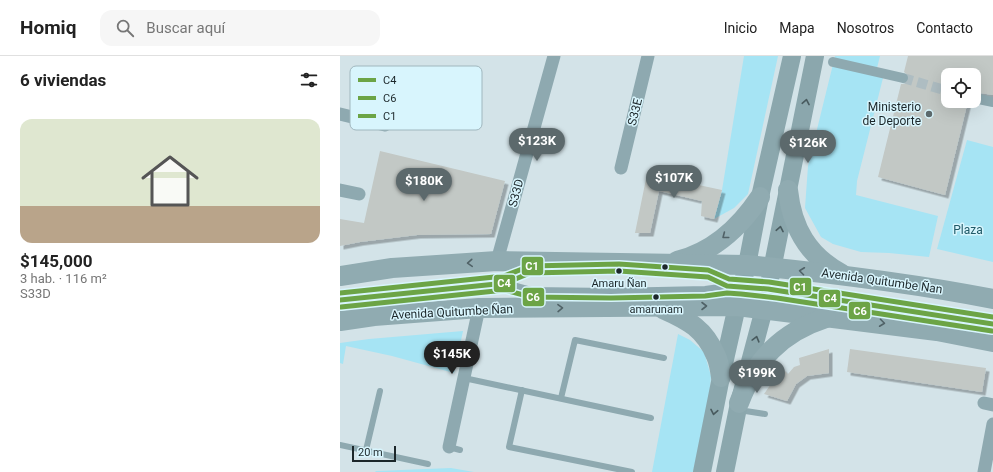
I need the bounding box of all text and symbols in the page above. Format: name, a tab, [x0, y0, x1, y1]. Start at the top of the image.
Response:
search box	[100, 10, 380, 46]
text: Homiq	[20, 16, 76, 39]
icon: search	[114, 17, 136, 39]
text: Buscar aquí	[146, 19, 225, 37]
text: Inicio	[724, 20, 757, 36]
text: Mapa	[779, 20, 815, 36]
text: Nosotros	[837, 20, 894, 36]
text: Contacto	[916, 20, 973, 36]
legend	[350, 66, 482, 130]
map controls	[941, 68, 981, 108]
button: locate	[941, 68, 981, 108]
icon: filters	[298, 69, 320, 91]
text: 6 viviendas	[20, 70, 106, 90]
text: C4	[383, 74, 396, 87]
text: C6	[383, 92, 396, 105]
street label: S33E	[625, 97, 645, 127]
one-way arrow	[801, 99, 809, 105]
place label: Ministerio de Deporte	[862, 100, 921, 128]
marker: Ministerio de Deporte	[924, 109, 934, 119]
text: C1	[383, 110, 396, 123]
pin: $123K	[509, 128, 565, 162]
pin: $126K	[780, 130, 836, 164]
text: $123K	[518, 133, 556, 148]
text: $126K	[789, 135, 827, 150]
icon: home	[134, 145, 206, 217]
pin: $107K	[646, 165, 702, 199]
pin: $180K	[396, 168, 452, 202]
text: $107K	[655, 170, 693, 185]
text: $180K	[405, 173, 443, 188]
street label: S33D	[506, 177, 526, 209]
park label: Plaza	[953, 223, 983, 237]
one-way arrow	[775, 226, 784, 232]
one-way arrow	[723, 231, 730, 238]
text: $145,000	[20, 251, 92, 271]
line badge: C1	[521, 256, 544, 276]
one-way arrow	[467, 258, 473, 267]
text: C1	[525, 260, 539, 273]
unlabelled marker	[660, 262, 670, 272]
street label: Avenida Quitumbe Ñan	[821, 264, 944, 296]
marker: Amaru Ñan	[614, 266, 624, 276]
one-way arrow	[799, 267, 805, 276]
text: 3 hab. · 116 m²	[20, 271, 107, 286]
line badge: C4	[493, 274, 516, 293]
text: C4	[497, 277, 511, 290]
place label: Amaru Ñan	[591, 277, 647, 290]
line badge: C1	[789, 277, 812, 296]
text: C1	[793, 281, 807, 294]
text: S33D	[20, 286, 51, 301]
line badge: C6	[522, 287, 545, 307]
line badge: C4	[818, 289, 841, 308]
text: C6	[526, 291, 540, 304]
marker: amarunam	[651, 292, 661, 302]
text: C4	[823, 292, 837, 305]
street label: Avenida Quitumbe Ñan	[391, 300, 513, 322]
line badge: C6	[848, 301, 871, 320]
one-way arrow	[701, 302, 707, 310]
place label: amarunam	[629, 303, 683, 316]
one-way arrow	[557, 304, 563, 312]
text: C6	[853, 305, 867, 318]
one-way arrow	[879, 319, 885, 328]
one-way arrow	[751, 335, 760, 342]
pin: $145K	[424, 341, 480, 375]
text: $145K	[433, 346, 471, 361]
pin: $199K	[729, 360, 785, 394]
text: $199K	[738, 365, 776, 380]
one-way arrow	[711, 409, 719, 416]
scale bar	[352, 444, 396, 463]
text: 20 m	[358, 446, 383, 459]

